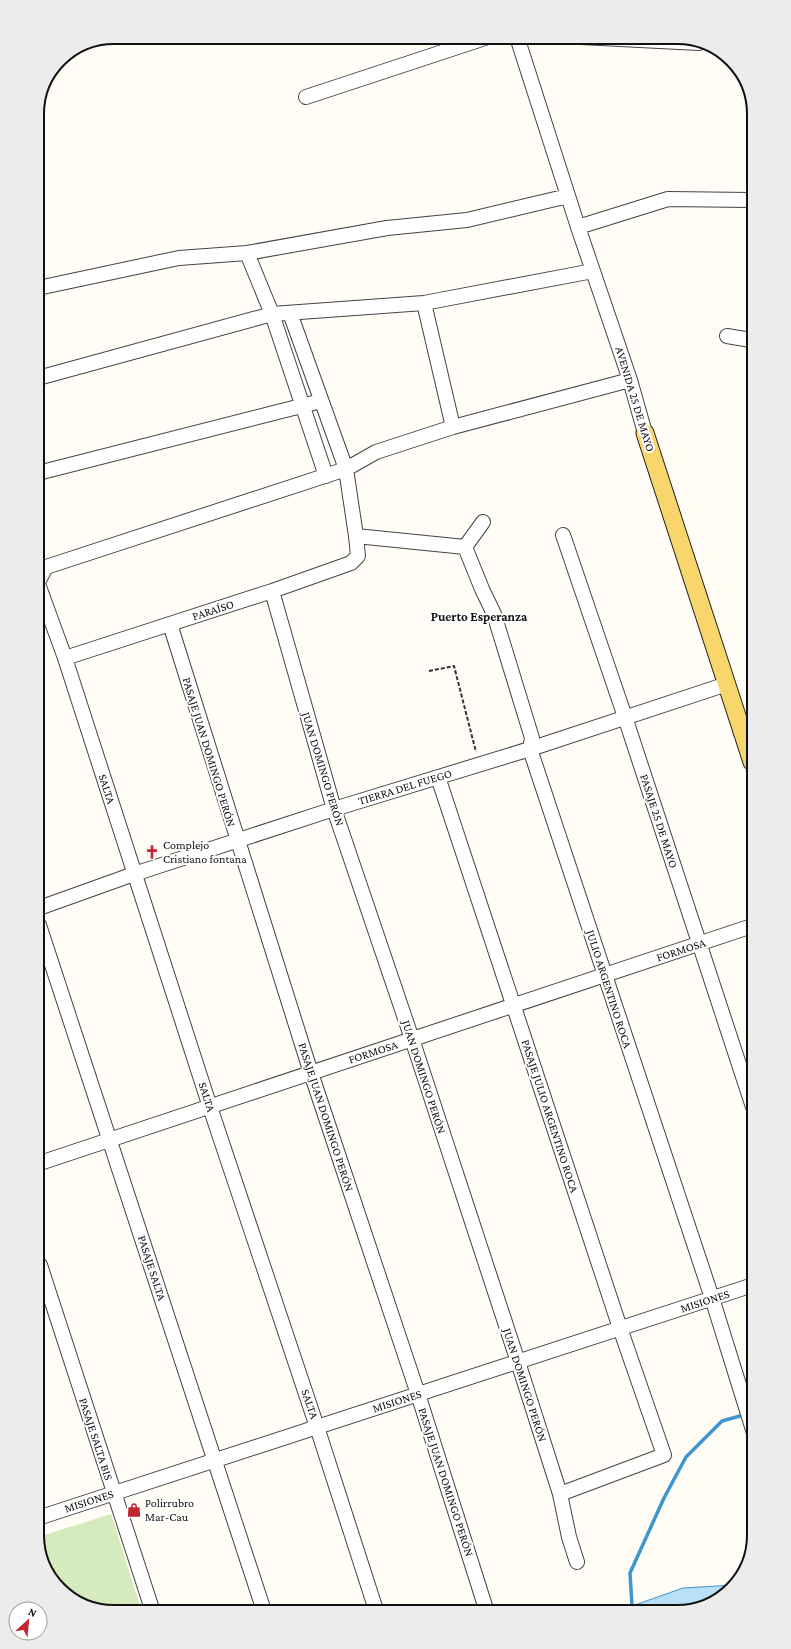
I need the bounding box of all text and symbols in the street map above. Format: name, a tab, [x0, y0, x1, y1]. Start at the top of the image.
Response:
street label: AVENIDA 25 DE MAYO	[612, 345, 658, 453]
street label: PARAÍSO	[190, 597, 236, 623]
district label: Puerto Esperanza	[431, 609, 528, 624]
street label: PASAJE JUAN DOMINGO PERÓN	[180, 675, 238, 829]
street label: JUAN DOMINGO PERÓN	[299, 709, 347, 828]
street label: TIERRA DEL FUEGO	[356, 766, 454, 808]
street label: SALTA	[96, 772, 118, 806]
street label: PASAJE 25 DE MAYO	[637, 772, 681, 870]
place label: Complejo Cristiano fontana	[163, 838, 247, 866]
church icon: Complejo Cristiano fontana	[144, 844, 160, 860]
street label: JULIO ARGENTINO ROCA	[583, 927, 635, 1050]
street label: FORMOSA	[655, 935, 708, 965]
street label: JUAN DOMINGO PERÓN	[399, 1018, 449, 1136]
street label: FORMOSA	[347, 1037, 400, 1067]
street label: PASAJE JULIO ARGENTINO ROCA	[519, 1037, 582, 1195]
street label: PASAJE JUAN DOMINGO PERÓN	[295, 1041, 357, 1193]
street label: SALTA	[196, 1080, 218, 1114]
street label: PASAJE SALTA	[135, 1234, 169, 1303]
street label: MISIONES	[679, 1286, 732, 1316]
street label: JUAN DOMINGO PERÓN	[500, 1326, 550, 1444]
street label: MISIONES	[371, 1386, 424, 1416]
street label: SALTA	[298, 1387, 322, 1421]
street label: PASAJE SALTA BIS	[76, 1396, 116, 1482]
street label: PASAJE JUAN DOMINGO PERÓN	[415, 1406, 477, 1558]
street label: MISIONES	[63, 1486, 116, 1516]
place label: Polirrubro Mar-Cau	[145, 1496, 194, 1524]
shop icon: Polirrubro Mar-Cau	[126, 1502, 142, 1518]
north arrow	[8, 1601, 48, 1641]
text: N	[26, 1605, 39, 1619]

